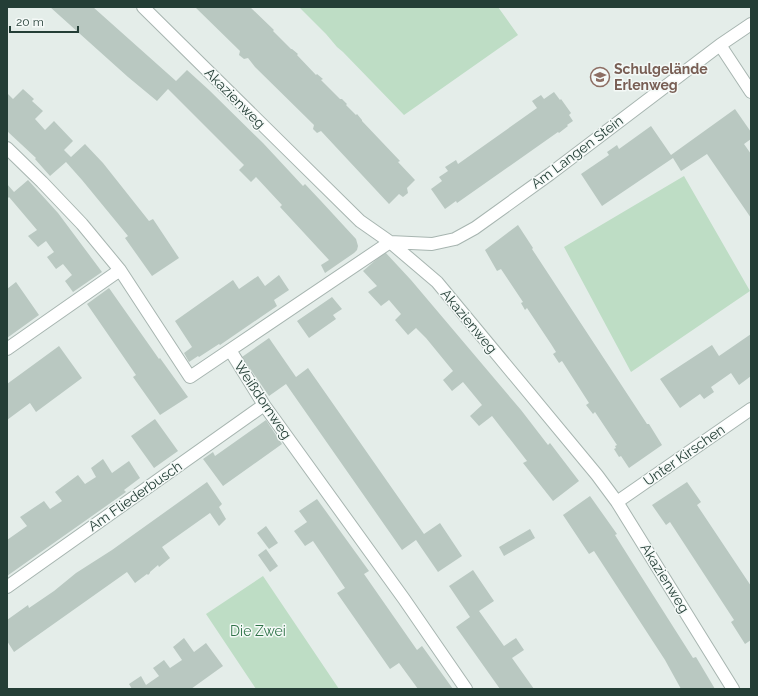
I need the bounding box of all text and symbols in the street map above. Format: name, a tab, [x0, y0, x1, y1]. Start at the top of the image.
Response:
scale bar	[10, 8, 78, 34]
text: 20 m	[16, 15, 44, 29]
place label: Schulgelände Erlenweg	[614, 61, 708, 93]
street label: Akazienweg	[202, 65, 268, 131]
school or university icon: Schulgelände Erlenweg	[589, 66, 611, 88]
street label: Am Langen Stein	[528, 112, 626, 192]
street label: Akazienweg	[438, 286, 500, 356]
street label: Weißdornweg	[231, 358, 295, 442]
street label: Unter Kirschen	[640, 421, 728, 489]
street label: Am Fliederbusch	[85, 458, 185, 534]
street label: Akazienweg	[637, 540, 693, 616]
park label: Die Zwei	[230, 623, 286, 639]

